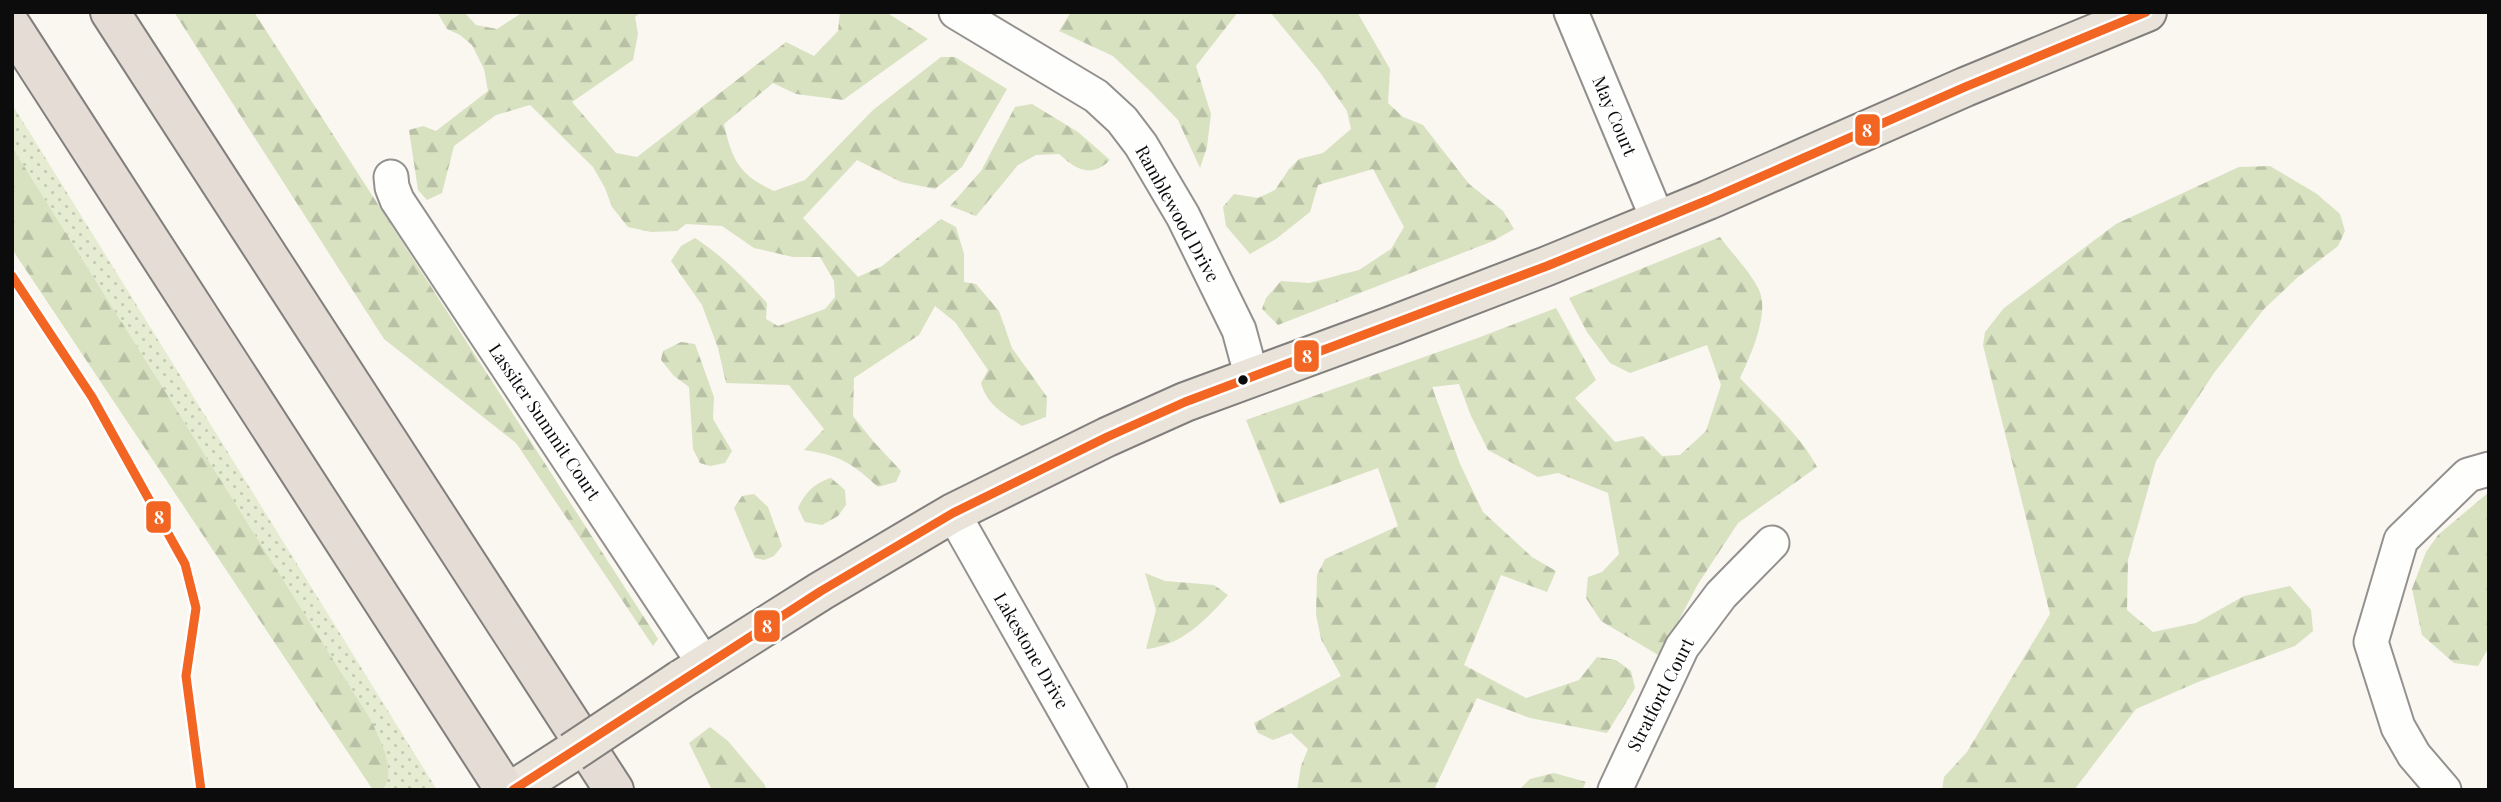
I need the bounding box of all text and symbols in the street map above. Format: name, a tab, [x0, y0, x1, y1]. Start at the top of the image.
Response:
street label: May Court	[1587, 72, 1643, 160]
line badge: 8	[1854, 113, 1881, 147]
text: 8	[1862, 116, 1872, 142]
street label: Ramblewood Drive	[1130, 141, 1225, 286]
street label: Lassiter Summit Court	[484, 339, 606, 505]
line badge: 8	[1293, 339, 1320, 373]
text: 8	[1302, 342, 1312, 368]
unlabelled marker	[1236, 373, 1250, 387]
line badge: 8	[145, 500, 172, 534]
text: 8	[154, 503, 164, 529]
street label: Lakestone Drive	[989, 588, 1075, 713]
line badge: 8	[753, 609, 781, 643]
text: 8	[762, 612, 772, 638]
street label: Stratford Court	[1621, 633, 1699, 756]

